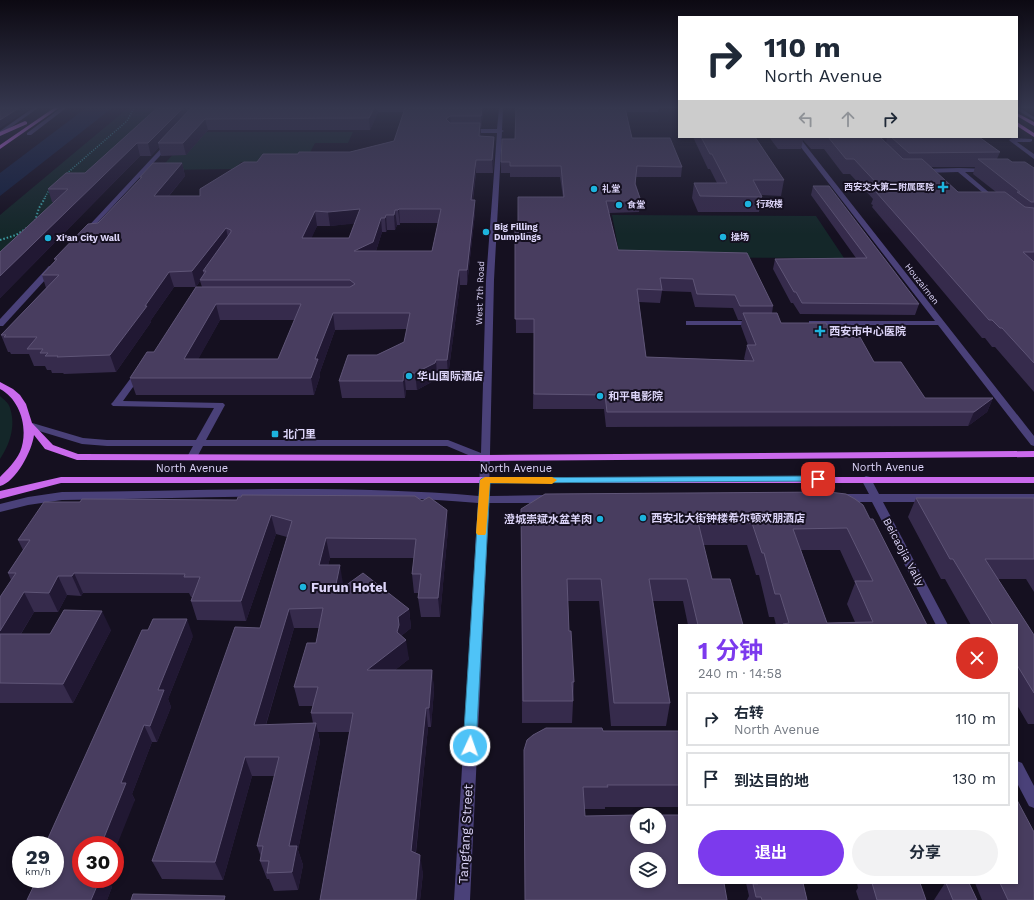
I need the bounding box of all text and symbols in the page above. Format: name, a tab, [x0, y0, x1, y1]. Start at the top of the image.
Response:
text: 110 m	[764, 31, 841, 64]
icon: right	[698, 32, 750, 84]
text: North Avenue	[764, 65, 882, 86]
icon: left	[795, 108, 817, 130]
icon: ahead	[837, 108, 859, 130]
icon: right	[879, 108, 901, 130]
marker: 西安交大第二附属医院	[937, 181, 949, 193]
place label: 西安交大第二附属医院	[844, 182, 934, 192]
place label: 礼堂	[602, 183, 620, 194]
marker: 礼堂	[589, 184, 599, 194]
marker: 行政楼	[743, 199, 753, 209]
place label: 行政楼	[756, 199, 783, 209]
marker: 食堂	[614, 200, 624, 210]
place label: 食堂	[627, 200, 645, 210]
place label: Big Filling Dumplings	[494, 222, 541, 242]
marker: Big Filling Dumplings	[481, 227, 491, 237]
marker: 操场	[718, 232, 728, 242]
place label: 操场	[731, 232, 749, 242]
marker: Xi'an City Wall	[43, 233, 53, 243]
place label: Xi'an City Wall	[56, 233, 120, 243]
street label: West 7th Road	[474, 261, 486, 325]
street label: Houzaimen	[903, 262, 941, 306]
marker: 西安市中心医院	[814, 325, 826, 337]
place label: 西安市中心医院	[829, 325, 906, 338]
place label: 华山国际酒店	[417, 370, 483, 383]
marker: 华山国际酒店	[404, 371, 414, 381]
place label: 和平电影院	[608, 390, 663, 403]
marker: 和平电影院	[595, 391, 605, 401]
place label: 北门里	[283, 428, 316, 441]
marker: 北门里	[270, 429, 280, 439]
street label: North Avenue	[852, 461, 924, 474]
street label: North Avenue	[156, 462, 228, 475]
street label: North Avenue	[480, 462, 552, 475]
pin	[801, 462, 835, 496]
icon: arrive	[807, 468, 829, 490]
place label: 西安北大街钟楼希尔顿欢朋酒店	[651, 512, 805, 525]
place label: 澄城崇斌水盆羊肉	[504, 513, 592, 526]
marker: 西安北大街钟楼希尔顿欢朋酒店	[638, 513, 648, 523]
marker: 澄城崇斌水盆羊肉	[595, 514, 605, 524]
street label: Beicaojia Vally	[880, 516, 927, 589]
place label: Furun Hotel	[311, 580, 388, 595]
marker: Furun Hotel	[298, 582, 308, 592]
text: 1 分钟	[698, 637, 763, 665]
button: close	[956, 637, 998, 679]
text: 240 m · 14:58	[698, 666, 782, 681]
text: 右转	[734, 704, 764, 722]
icon: right	[700, 708, 722, 730]
text: 110 m	[956, 710, 996, 728]
text: North Avenue	[734, 722, 820, 737]
position arrow	[449, 725, 491, 767]
icon: arrive	[700, 768, 722, 790]
text: 130 m	[953, 770, 996, 788]
text: 到达目的地	[734, 772, 809, 790]
street label: Tangfang Street	[455, 783, 476, 884]
map controls	[630, 808, 666, 888]
button: sound	[630, 808, 666, 844]
button: 退出	[698, 830, 844, 876]
button: 分享	[852, 830, 998, 876]
speed limit sign: 30	[72, 836, 124, 888]
text: 29	[26, 845, 50, 869]
button: layers	[630, 852, 666, 888]
text: km/h	[25, 866, 51, 877]

